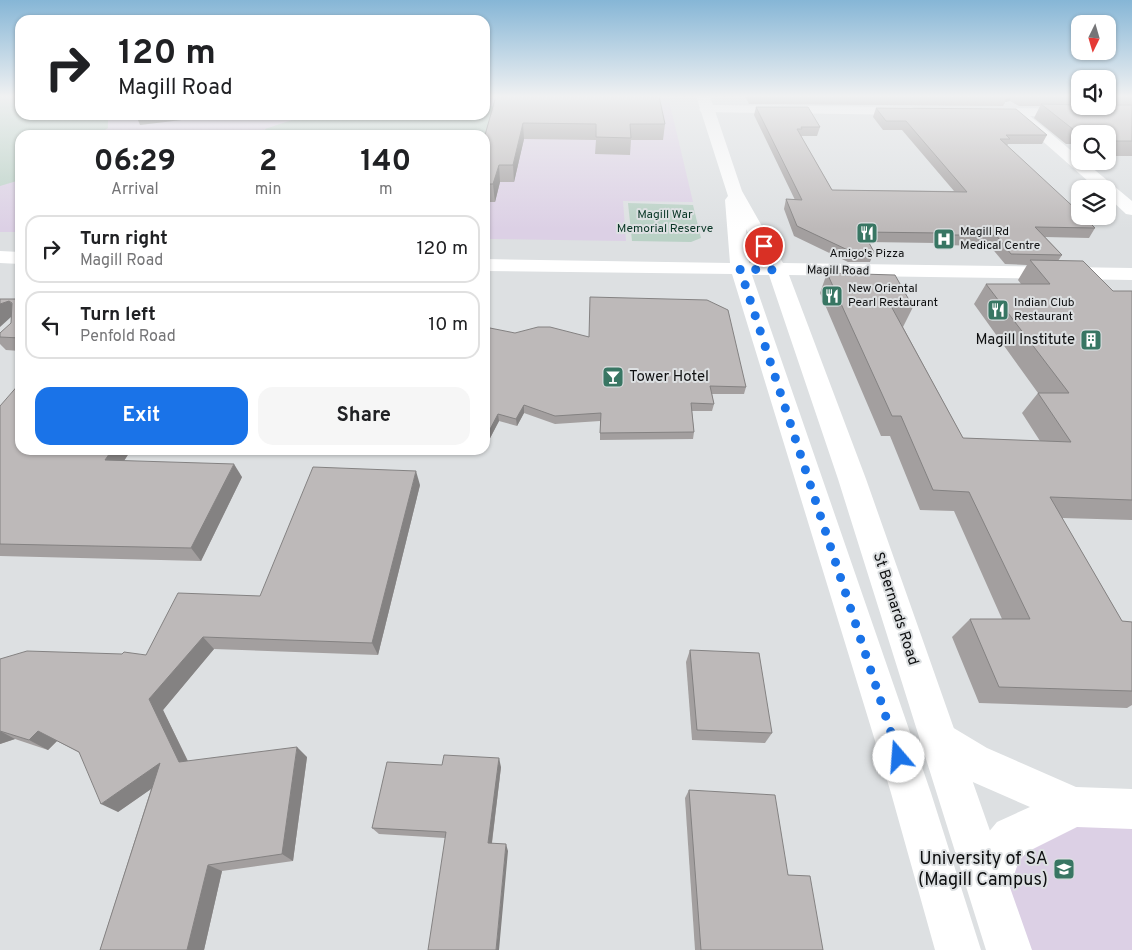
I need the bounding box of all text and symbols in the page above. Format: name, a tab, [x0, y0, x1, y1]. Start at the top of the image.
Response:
north arrow	[1071, 15, 1116, 60]
map controls	[1071, 15, 1116, 225]
text: 120 m	[118, 32, 216, 76]
icon: right	[35, 35, 100, 100]
button: sound	[1071, 70, 1116, 115]
text: Magill Road	[118, 75, 233, 102]
button: search	[1071, 125, 1116, 170]
text: 06:29	[94, 144, 176, 181]
text: 2	[259, 144, 277, 181]
text: 140	[360, 144, 411, 181]
text: Arrival	[111, 180, 159, 200]
text: min	[255, 180, 281, 200]
text: m	[379, 180, 392, 200]
button: layers	[1071, 180, 1116, 225]
park label: Magill War Memorial Reserve	[617, 207, 713, 237]
restaurant icon: Amigo's Pizza	[855, 221, 879, 245]
place label: Magill Rd Medical Centre	[960, 224, 1040, 254]
pin	[743, 225, 785, 267]
text: Turn right	[80, 227, 168, 251]
hospital icon: Magill Rd Medical Centre	[932, 227, 956, 251]
icon: arrive	[750, 232, 778, 260]
icon: right	[37, 235, 65, 263]
text: 120 m	[417, 237, 468, 261]
place label: Amigo's Pizza	[830, 246, 904, 262]
text: Magill Road	[80, 251, 163, 271]
street label: Magill Road	[807, 262, 869, 280]
place label: New Oriental Pearl Restaurant	[848, 281, 938, 311]
restaurant icon: New Oriental Pearl Restaurant	[820, 284, 844, 308]
place label: Indian Club Restaurant	[1014, 295, 1075, 325]
restaurant icon: Indian Club Restaurant	[986, 298, 1010, 322]
text: Turn left	[80, 303, 156, 327]
icon: left	[37, 311, 65, 339]
text: 10 m	[428, 313, 468, 337]
text: Penfold Road	[80, 327, 176, 347]
building icon: Magill Institute	[1079, 328, 1103, 352]
place label: Magill Institute	[976, 331, 1075, 350]
bar icon: Tower Hotel	[601, 365, 625, 389]
place label: Tower Hotel	[629, 368, 709, 387]
button: Exit	[35, 387, 248, 445]
button: Share	[258, 387, 470, 445]
street label: St Bernards Road	[868, 550, 922, 668]
position arrow	[872, 730, 924, 782]
place label: University of SA (Magill Campus)	[918, 848, 1048, 892]
school or university icon: University of SA (Magill Campus)	[1052, 857, 1076, 881]

